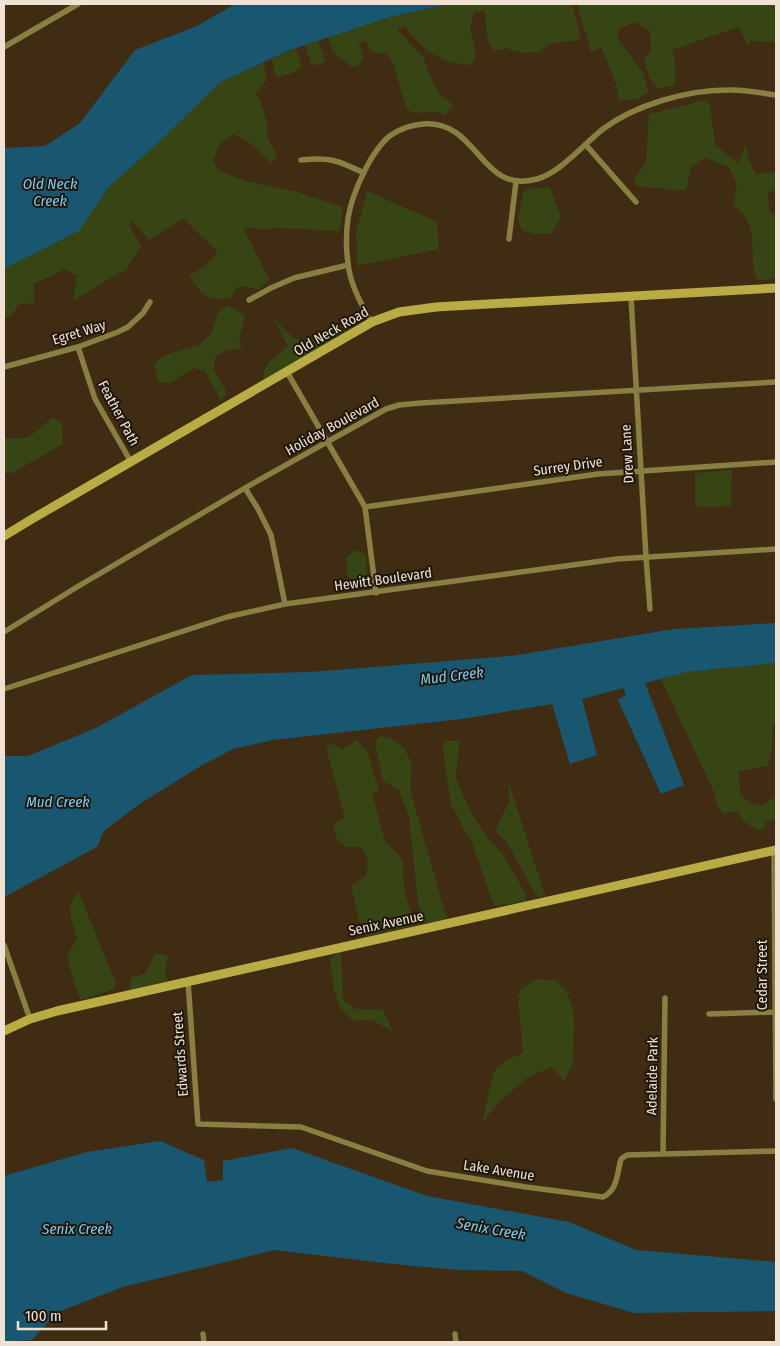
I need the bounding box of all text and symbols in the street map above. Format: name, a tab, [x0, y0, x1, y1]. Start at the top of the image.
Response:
water label: Old Neck Creek	[23, 175, 78, 210]
street label: Old Neck Road	[291, 303, 372, 360]
street label: Egret Way	[50, 316, 109, 349]
street label: Feather Path	[94, 378, 143, 449]
street label: Holiday Boulevard	[282, 394, 382, 459]
street label: Drew Lane	[617, 424, 638, 484]
street label: Surrey Drive	[532, 453, 604, 480]
street label: Hewitt Boulevard	[333, 564, 433, 595]
water label: Mud Creek	[419, 663, 485, 689]
water label: Mud Creek	[26, 793, 90, 811]
street label: Senix Avenue	[347, 907, 425, 940]
street label: Cedar Street	[754, 939, 771, 1010]
street label: Edwards Street	[169, 1010, 192, 1097]
street label: Adelaide Park	[643, 1036, 662, 1115]
street label: Lake Avenue	[462, 1156, 536, 1185]
water label: Senix Creek	[454, 1214, 527, 1244]
water label: Senix Creek	[41, 1220, 112, 1238]
scale bar	[18, 1298, 105, 1330]
text: 100 m	[25, 1307, 62, 1325]

